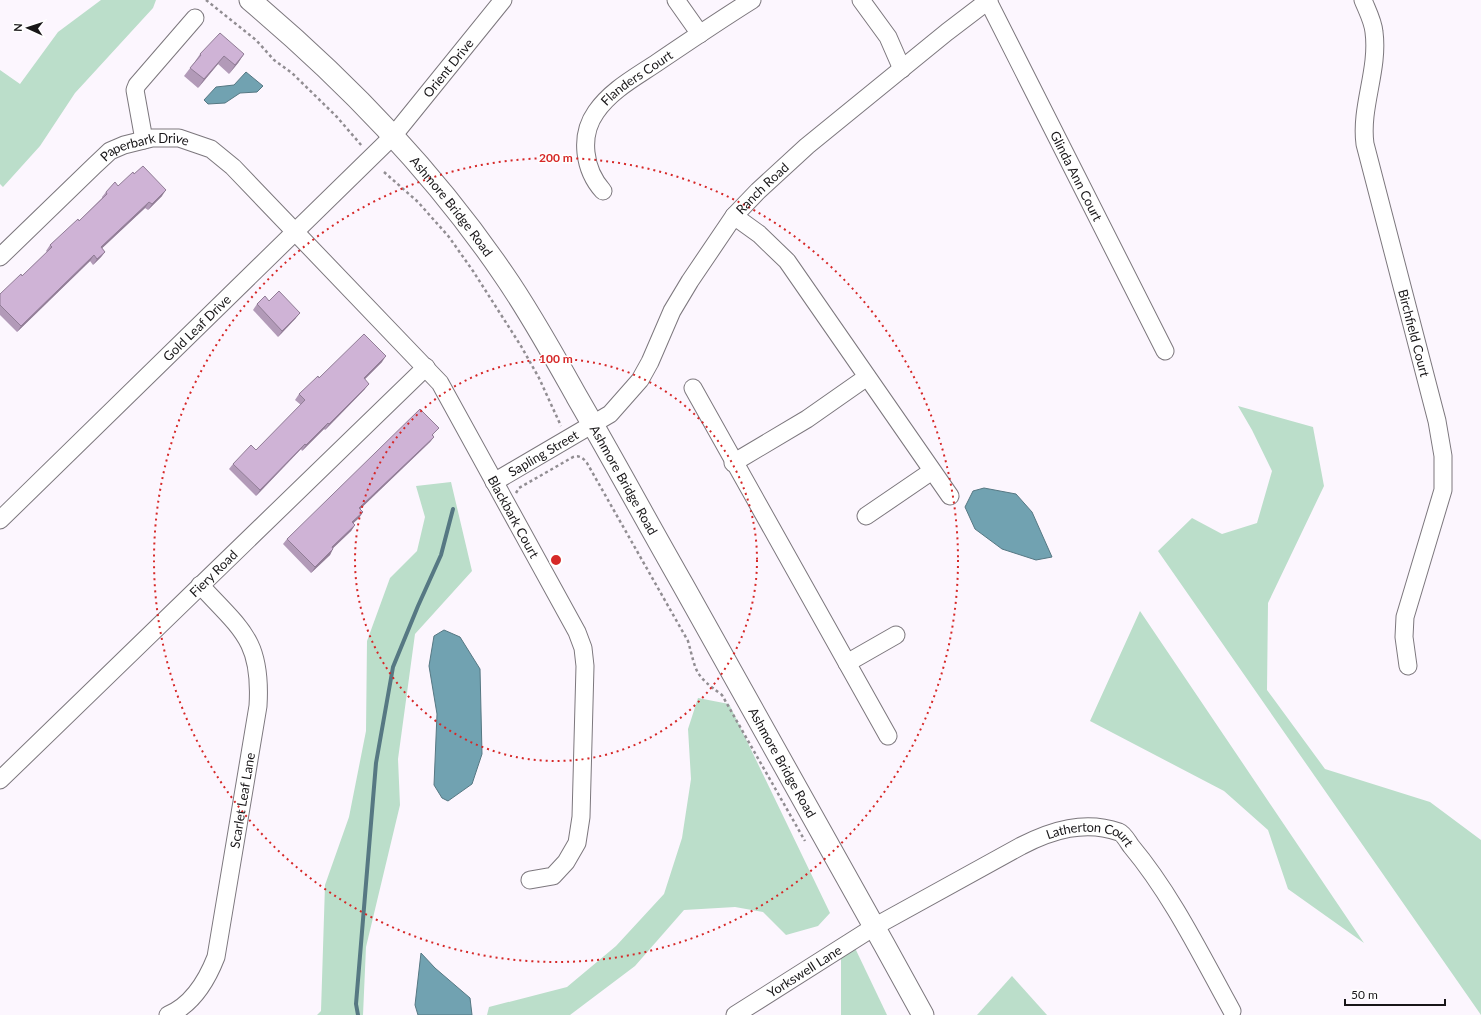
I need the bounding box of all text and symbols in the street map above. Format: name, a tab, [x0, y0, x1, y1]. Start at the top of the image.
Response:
north arrow	[8, 8, 48, 48]
text: N	[11, 23, 24, 32]
street label: Orient Drive	[419, 35, 477, 101]
street label: Flanders Court	[597, 46, 676, 109]
street label: Glinda Ann Court	[1047, 128, 1106, 224]
street label: Paperbark Drive	[97, 129, 192, 164]
text: 200 m	[539, 150, 573, 165]
street label: Ashmore Bridge Road	[407, 153, 496, 259]
street label: Ranch Road	[732, 159, 792, 217]
street label: Birchfield Court	[1395, 287, 1433, 379]
street label: Gold Leaf Drive	[159, 291, 234, 364]
text: 100 m	[539, 351, 573, 366]
street label: Ashmore Bridge Road	[587, 422, 661, 538]
street label: Sapling Street	[505, 426, 581, 480]
street label: Blackbark Court	[485, 473, 543, 561]
street label: Fiery Road	[186, 546, 241, 600]
centre of rings	[549, 553, 563, 567]
street label: Ashmore Bridge Road	[745, 705, 820, 820]
street label: Scarlet Leaf Lane	[226, 751, 258, 849]
street label: Latherton Court	[1044, 819, 1137, 850]
street label: Yorkswell Lane	[764, 942, 845, 1001]
scale bar	[1345, 981, 1445, 1007]
text: 50 m	[1351, 987, 1378, 1002]

